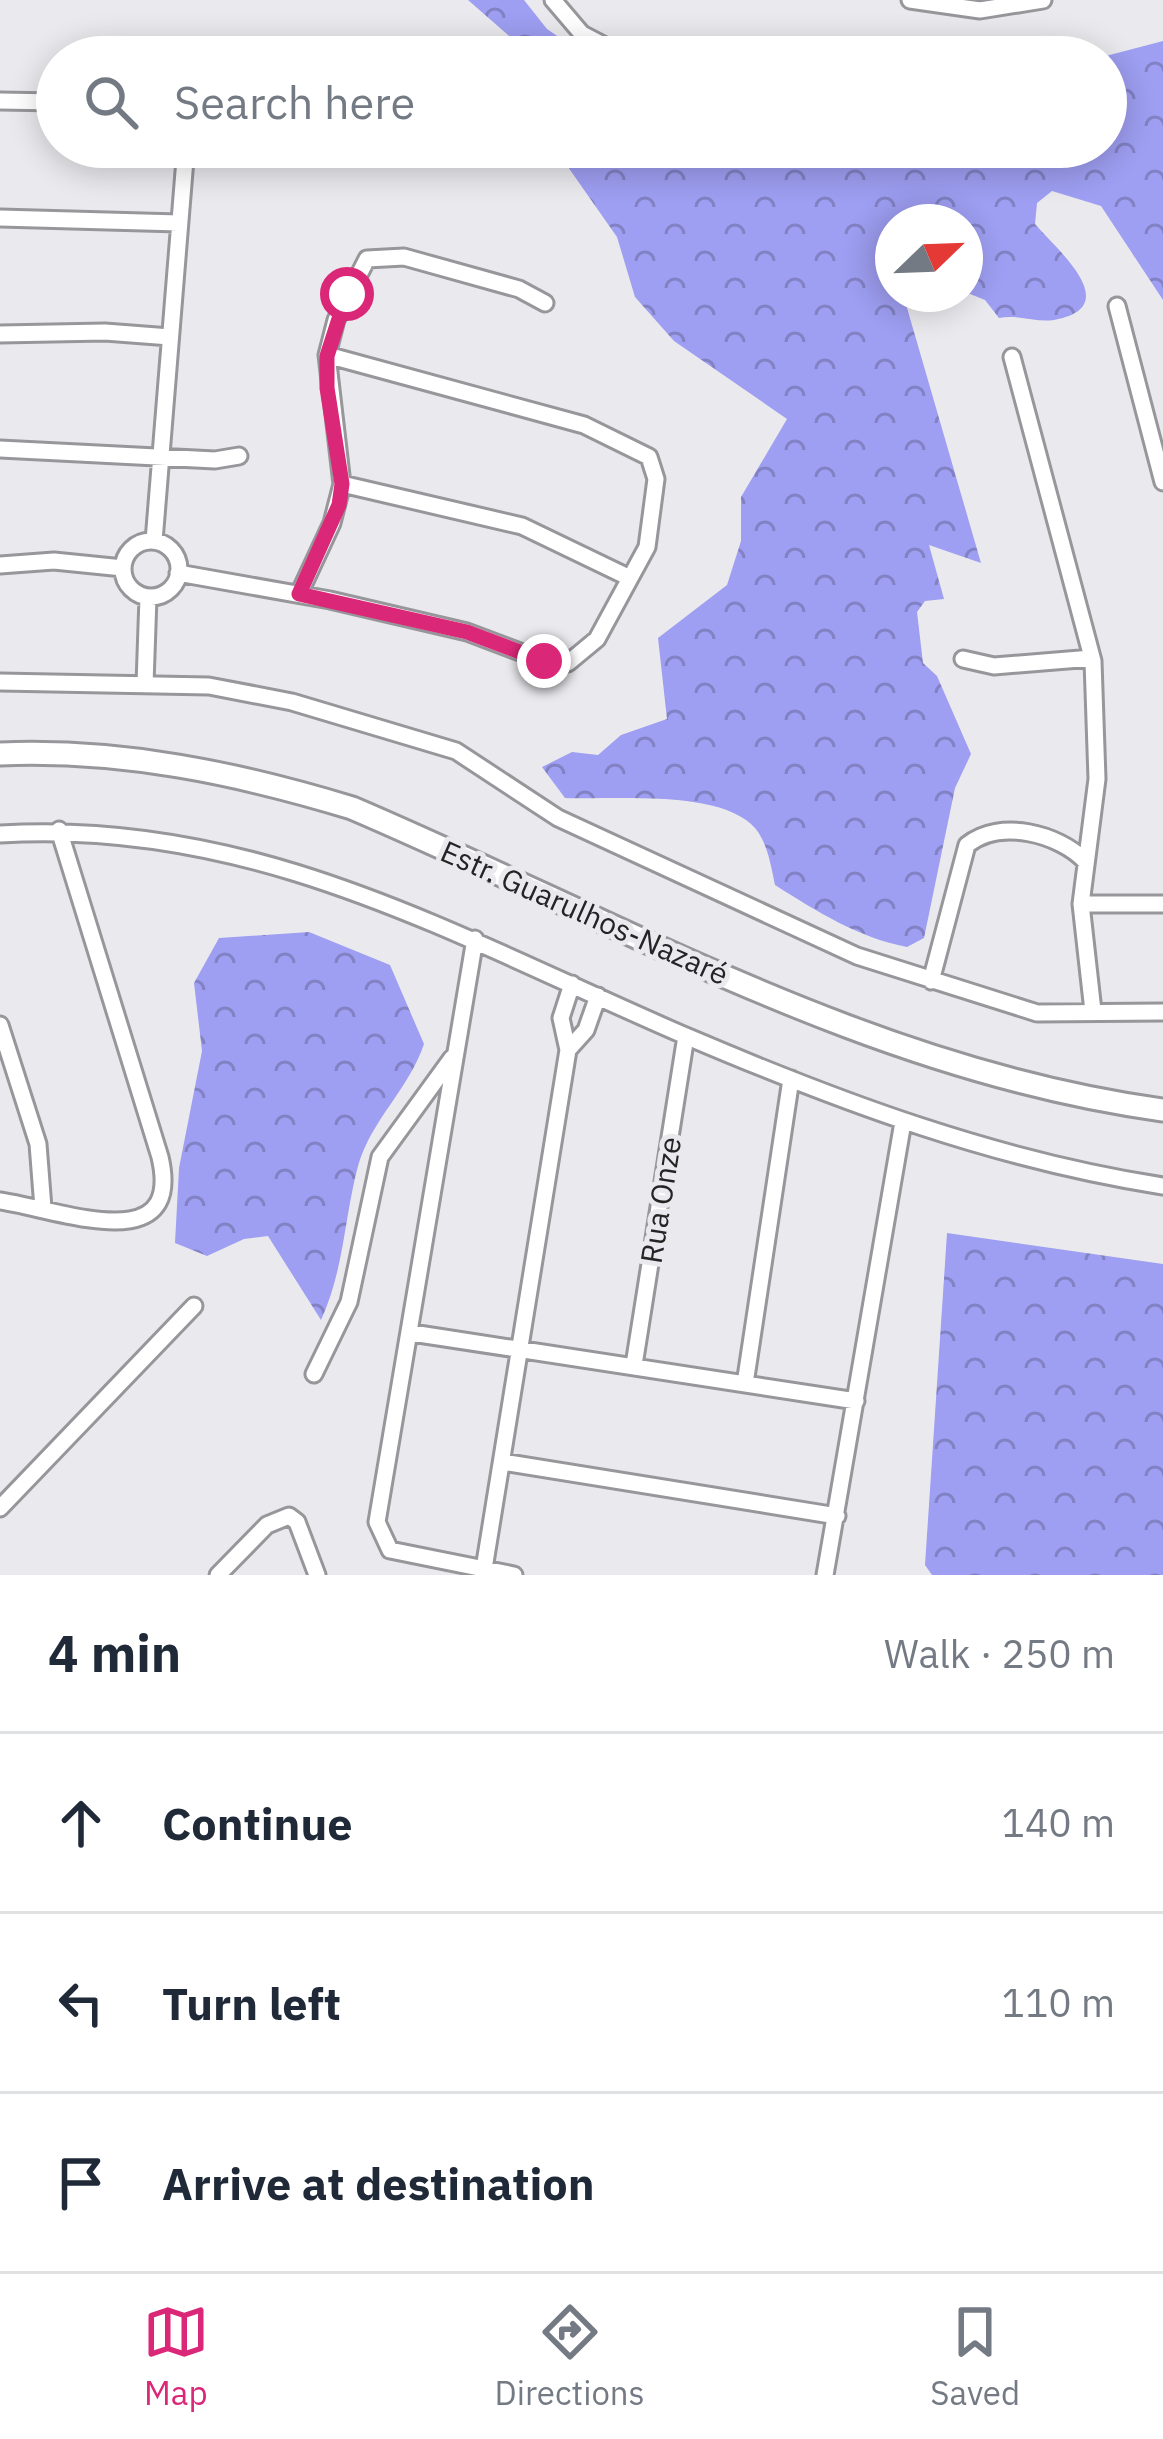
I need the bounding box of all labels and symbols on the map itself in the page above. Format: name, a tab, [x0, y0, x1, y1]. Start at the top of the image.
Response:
north arrow	[875, 204, 983, 312]
route start	[320, 267, 374, 321]
route end	[517, 634, 571, 688]
street label: Estr. Guarulhos-Nazaré	[435, 831, 735, 993]
street label: Rua Onze	[631, 1134, 689, 1266]

